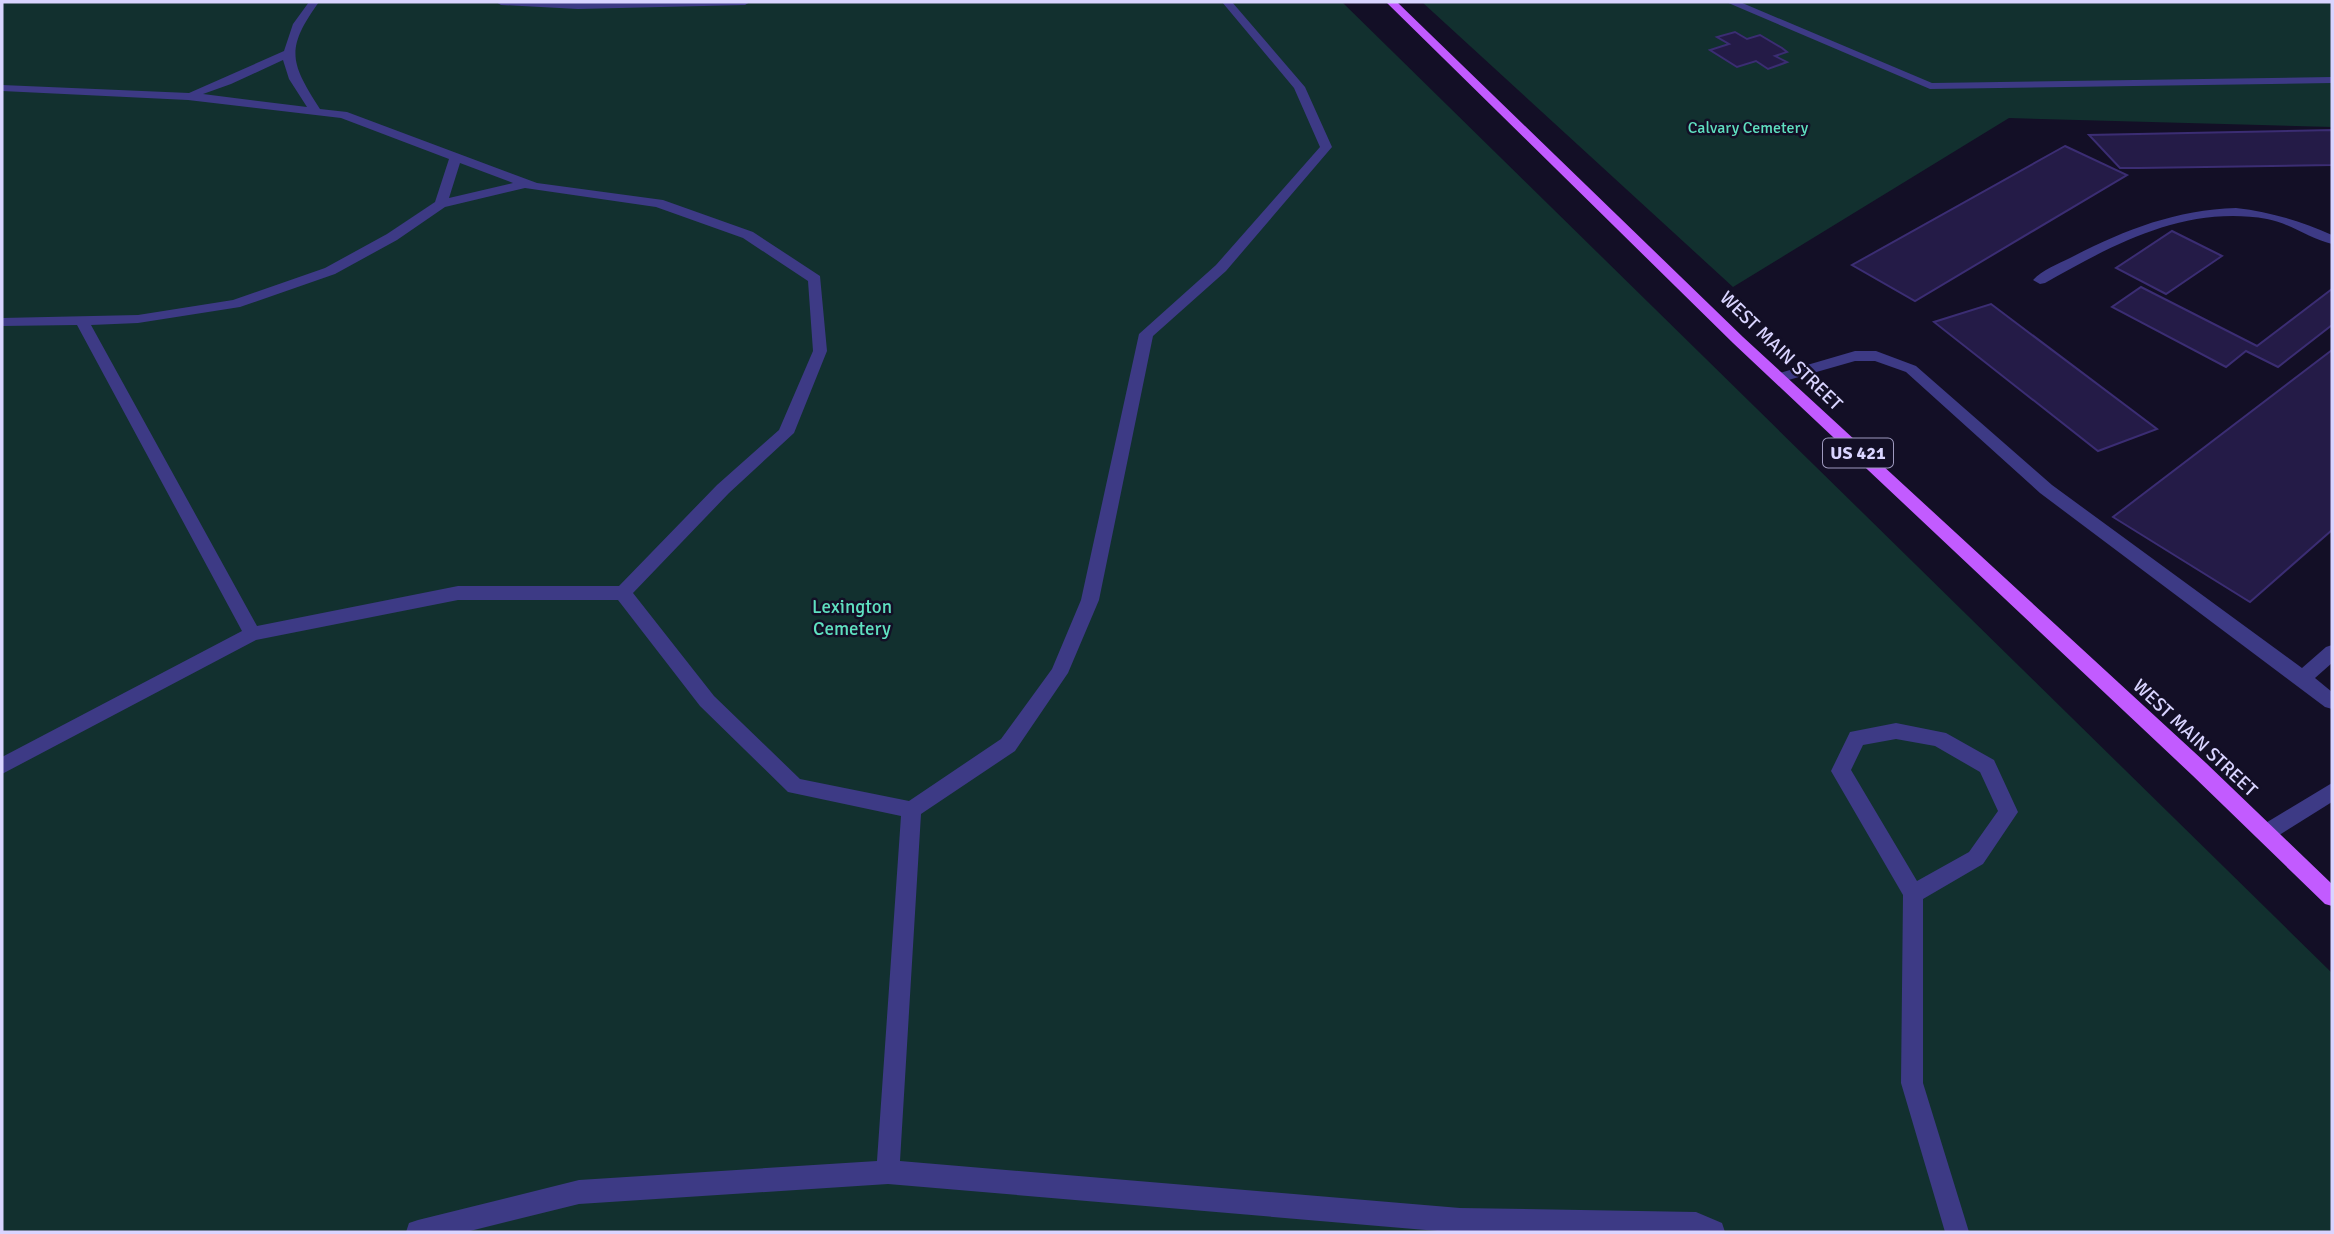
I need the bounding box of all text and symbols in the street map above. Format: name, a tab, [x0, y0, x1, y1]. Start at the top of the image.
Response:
park label: Calvary Cemetery	[1688, 118, 1809, 138]
street label: WEST MAIN STREET	[1714, 286, 1848, 416]
road number: US 421	[1823, 438, 1893, 467]
park label: Lexington Cemetery	[812, 595, 892, 641]
street label: WEST MAIN STREET	[2128, 674, 2263, 802]

